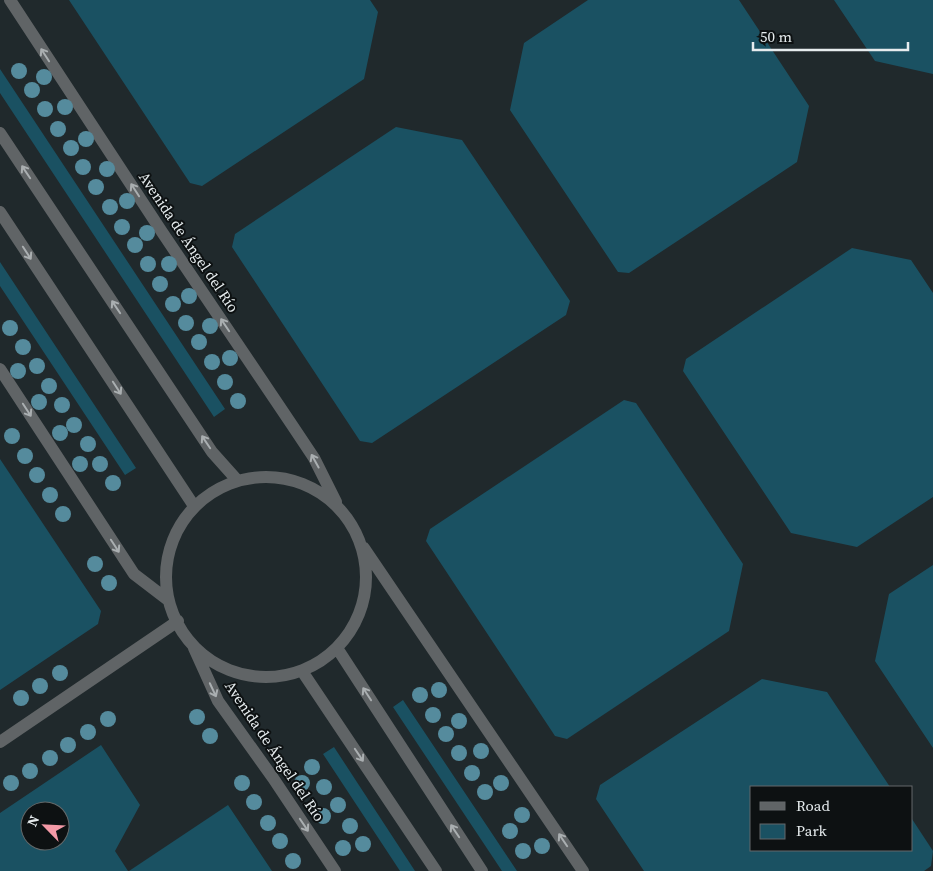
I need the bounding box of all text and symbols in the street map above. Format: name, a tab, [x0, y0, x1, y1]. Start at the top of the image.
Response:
scale bar	[753, 20, 908, 52]
text: 50 m	[760, 26, 792, 47]
one-way arrow	[40, 48, 50, 62]
one-way arrow	[21, 165, 31, 179]
street label: Avenida de Ángel del Río	[134, 168, 244, 316]
one-way arrow	[130, 184, 140, 198]
one-way arrow	[22, 246, 32, 260]
one-way arrow	[111, 300, 121, 314]
one-way arrow	[220, 319, 230, 333]
one-way arrow	[112, 381, 122, 395]
one-way arrow	[22, 402, 32, 416]
one-way arrow	[201, 436, 211, 450]
one-way arrow	[310, 454, 319, 469]
one-way arrow	[110, 539, 120, 553]
street label: Avenida de Ángel del Río	[220, 677, 330, 825]
one-way arrow	[209, 682, 219, 697]
one-way arrow	[361, 688, 371, 702]
one-way arrow	[354, 748, 364, 762]
legend	[750, 786, 913, 851]
text: Road	[796, 795, 830, 816]
north arrow	[20, 801, 70, 851]
text: N	[22, 812, 44, 829]
one-way arrow	[299, 818, 309, 832]
text: Park	[796, 820, 828, 841]
one-way arrow	[450, 824, 460, 838]
one-way arrow	[558, 834, 568, 848]

